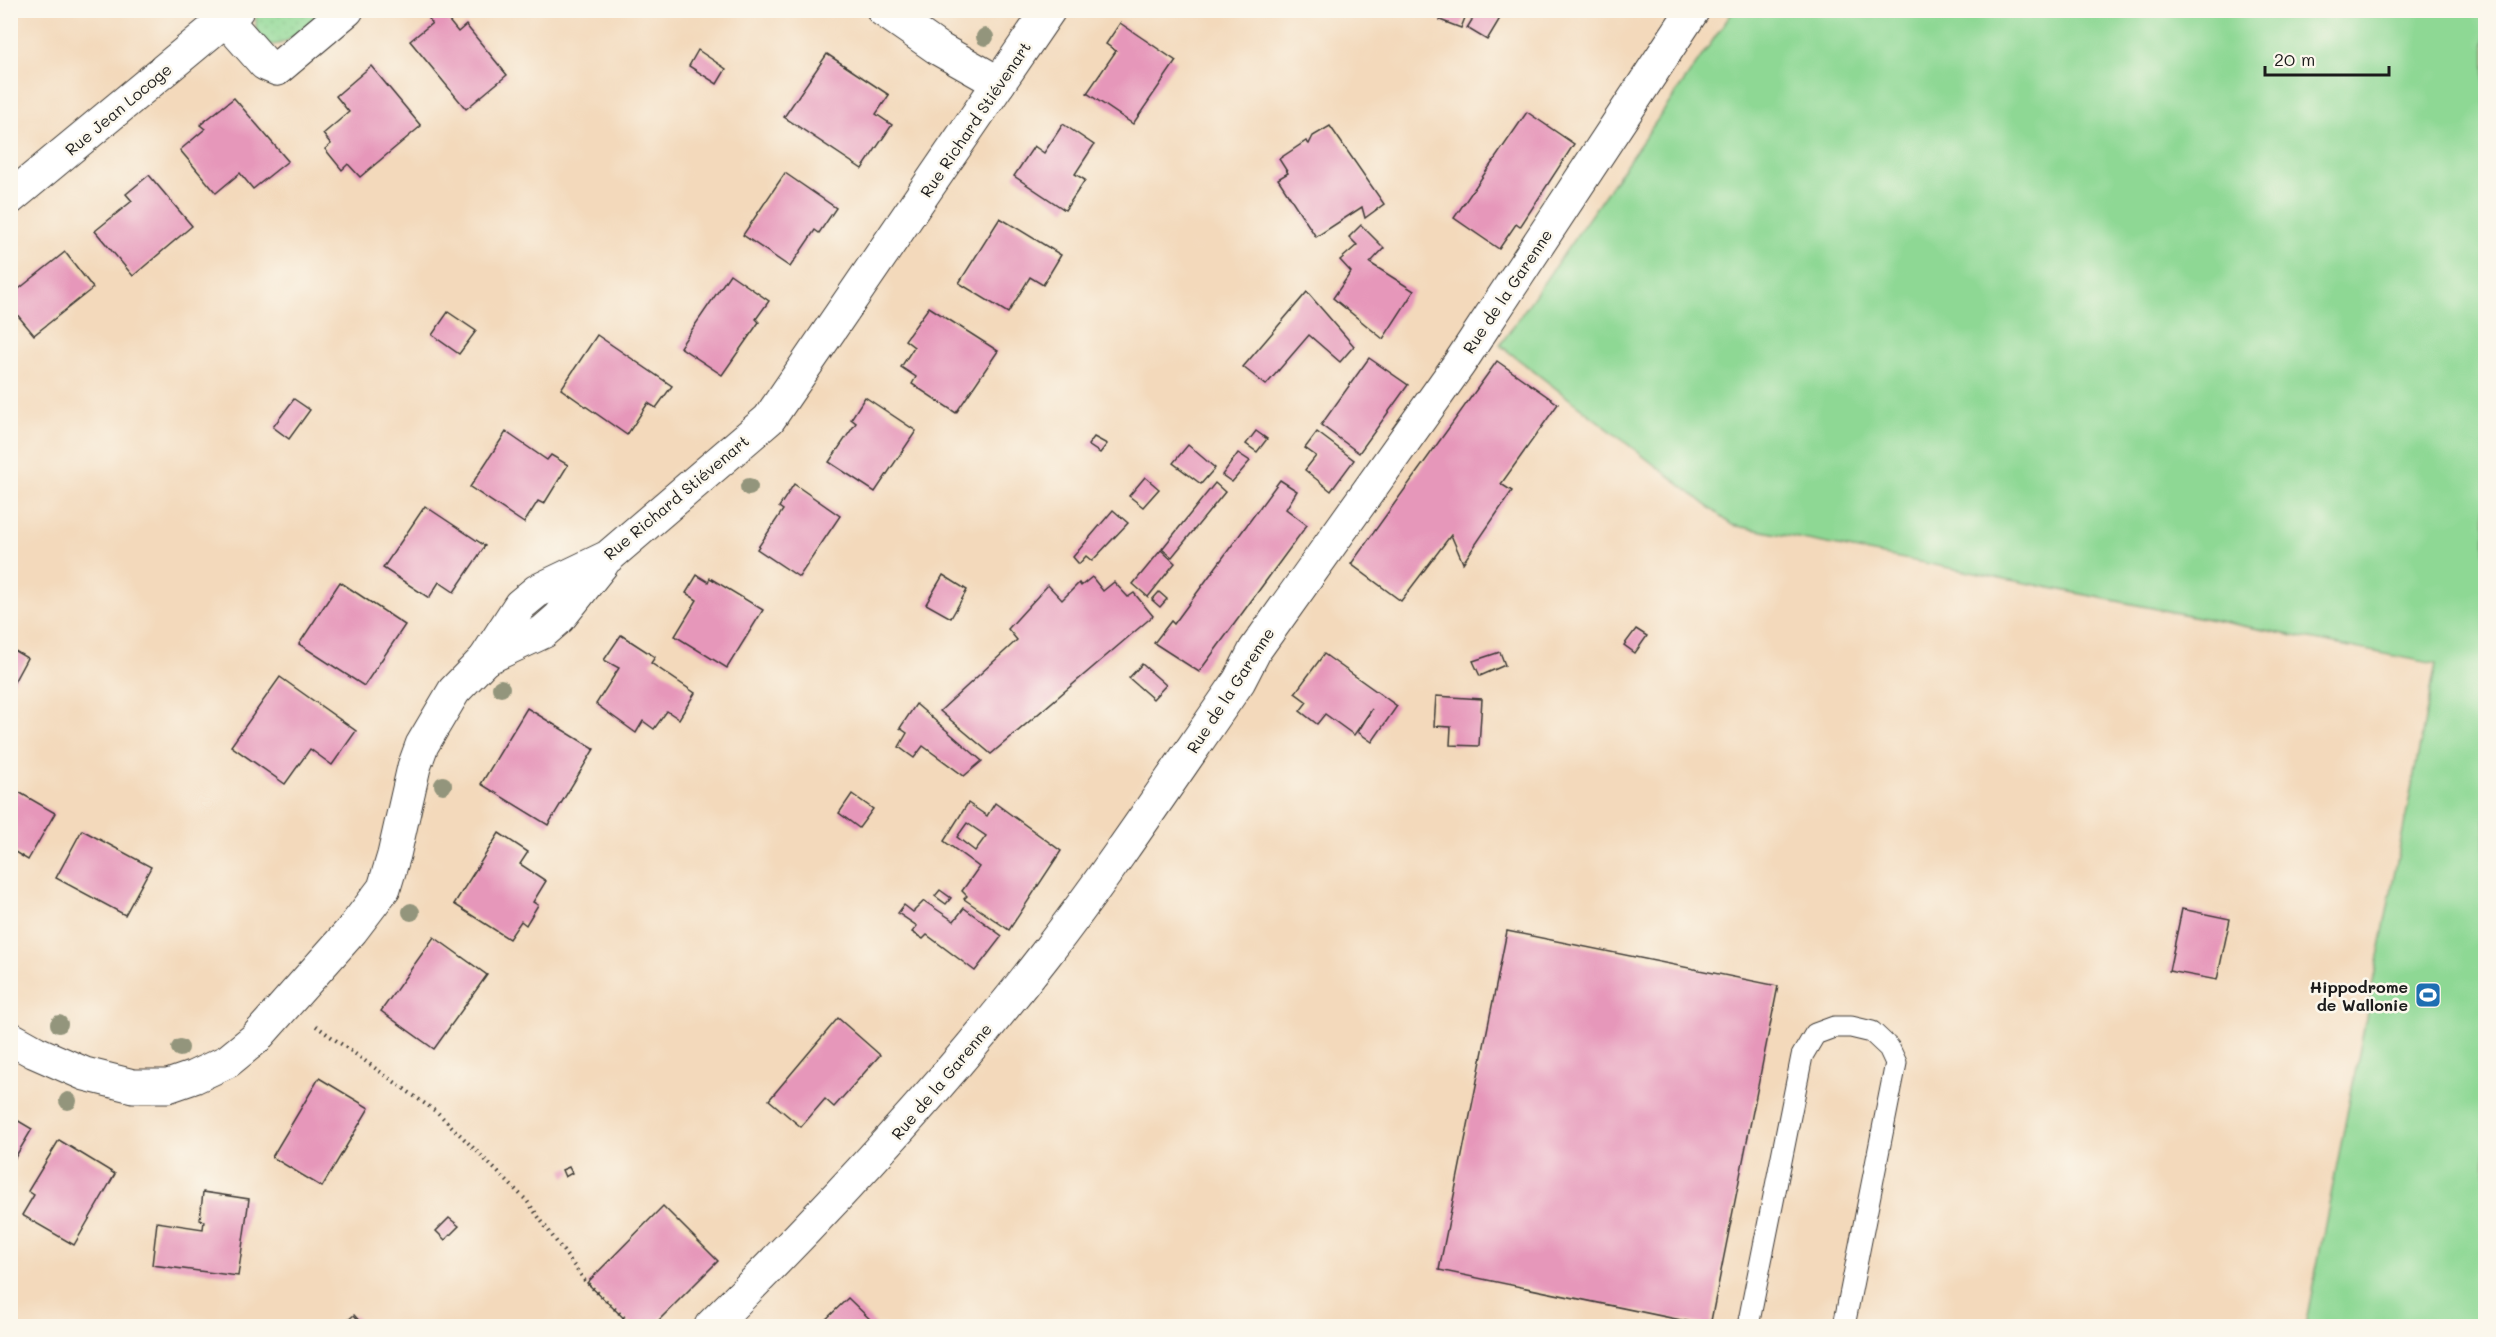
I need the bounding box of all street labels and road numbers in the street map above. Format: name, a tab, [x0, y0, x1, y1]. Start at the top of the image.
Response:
street label: Rue Richard Stiévenart	[915, 37, 1035, 201]
street label: Rue Jean Locoge	[60, 58, 176, 160]
street label: Rue de la Garenne	[1458, 225, 1556, 357]
street label: Rue Richard Stiévenart	[599, 430, 753, 564]
street label: Rue de la Garenne	[1182, 623, 1278, 757]
street label: Rue de la Garenne	[886, 1018, 996, 1144]

